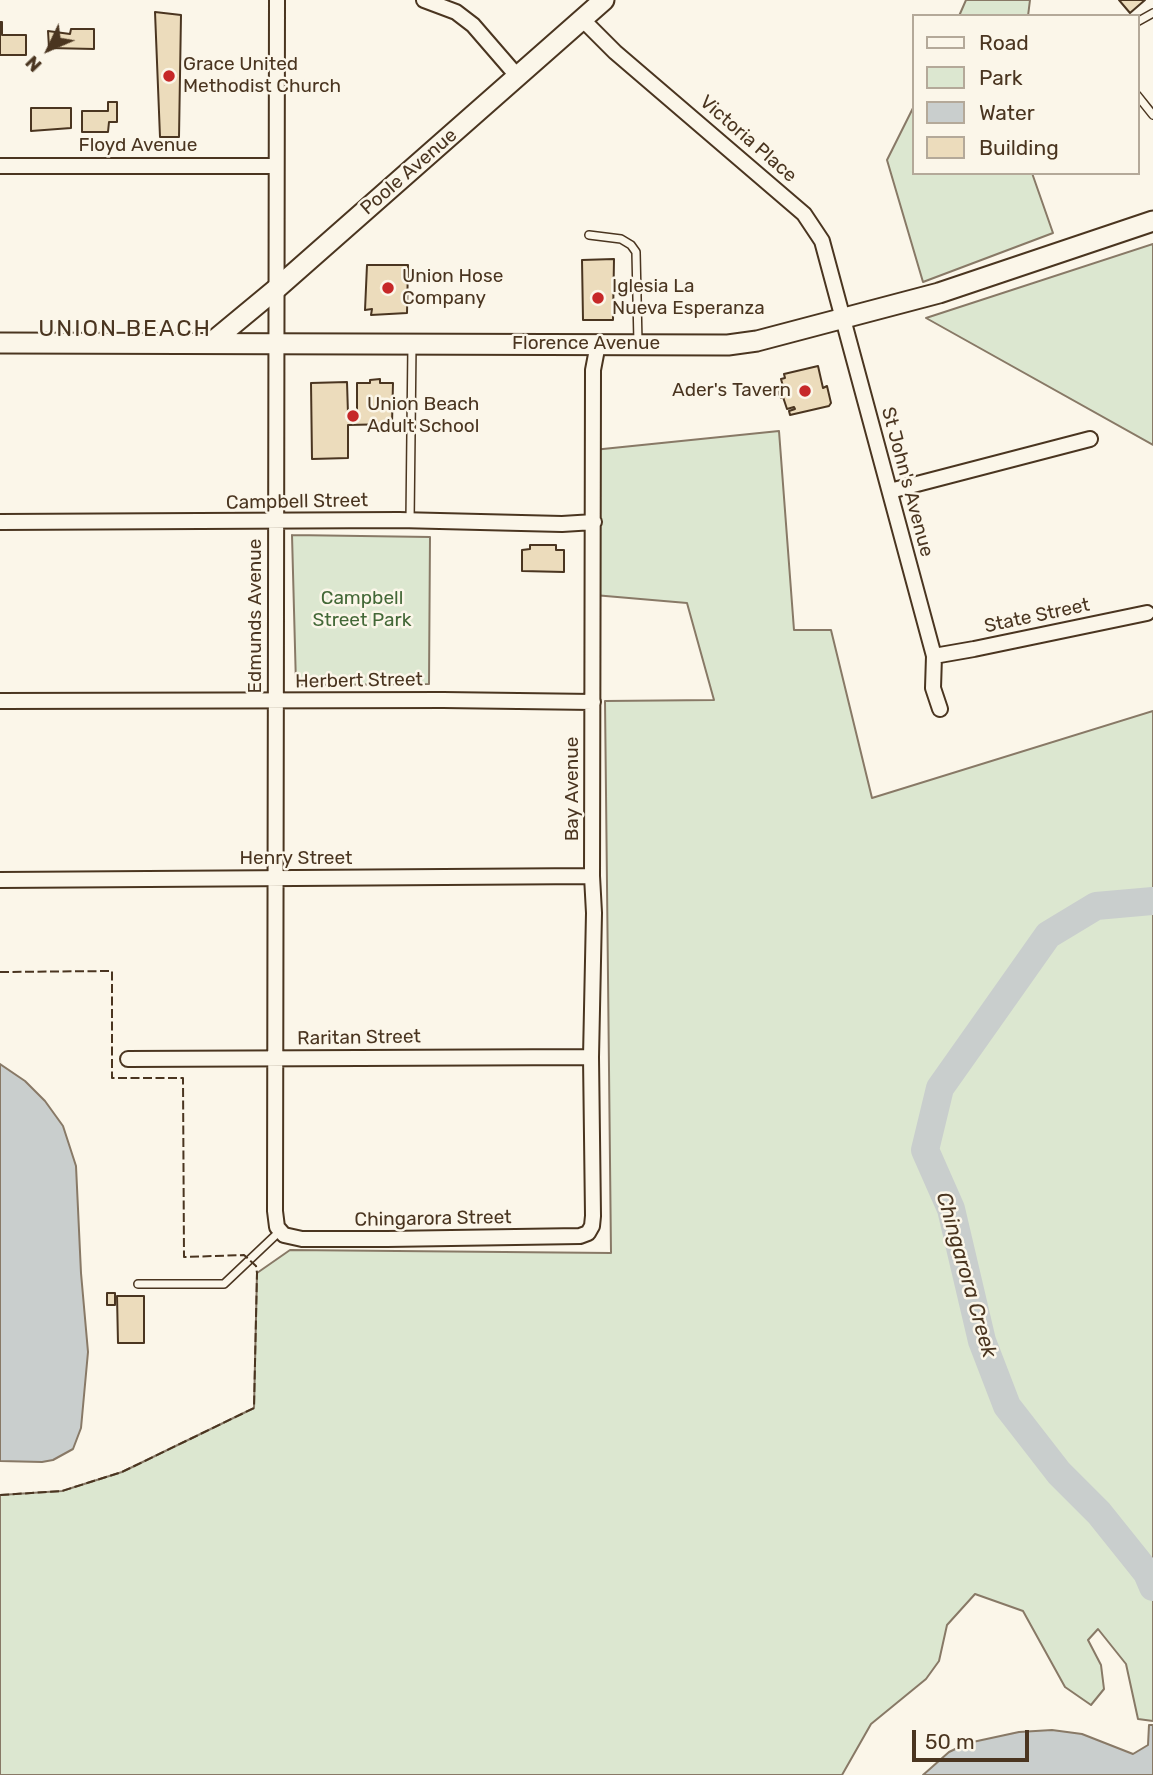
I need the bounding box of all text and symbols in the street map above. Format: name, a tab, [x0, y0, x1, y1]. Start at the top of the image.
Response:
north arrow	[14, 14, 84, 84]
legend	[912, 14, 1139, 175]
text: Road	[979, 30, 1029, 55]
text: N	[21, 51, 47, 77]
place label: Grace United Methodist Church	[183, 54, 341, 98]
text: Park	[979, 65, 1023, 90]
marker: Grace United Methodist Church	[161, 68, 177, 84]
street label: Victoria Place	[695, 91, 801, 187]
text: Water	[979, 100, 1035, 125]
street label: Poole Avenue	[356, 124, 462, 220]
street label: Floyd Avenue	[79, 135, 197, 157]
text: Building	[979, 135, 1059, 160]
place label: Union Hose Company	[402, 266, 503, 310]
place label: Iglesia La Nueva Esperanza	[612, 276, 765, 320]
marker: Union Hose Company	[380, 280, 396, 296]
marker: Iglesia La Nueva Esperanza	[590, 290, 606, 306]
district label: UNION BEACH	[40, 315, 210, 343]
street label: Florence Avenue	[512, 333, 660, 355]
place label: Ader's Tavern	[672, 380, 791, 402]
marker: Ader's Tavern	[797, 383, 813, 399]
place label: Union Beach Adult School	[367, 394, 479, 438]
street label: St John's Avenue	[876, 405, 938, 559]
marker: Union Beach Adult School	[345, 408, 361, 424]
street label: Campbell Street	[226, 489, 368, 515]
street label: Edmunds Avenue	[245, 539, 267, 693]
park label: Campbell Street Park	[312, 588, 412, 632]
street label: State Street	[982, 594, 1092, 638]
street label: Herbert Street	[295, 668, 423, 694]
street label: Bay Avenue	[562, 737, 584, 841]
street label: Henry Street	[239, 848, 353, 870]
street label: Raritan Street	[297, 1026, 421, 1050]
water label: Chingarora Creek	[930, 1189, 1002, 1361]
street label: Chingarora Street	[354, 1206, 512, 1232]
scale bar	[915, 1716, 1032, 1760]
text: 50 m	[925, 1729, 975, 1754]

